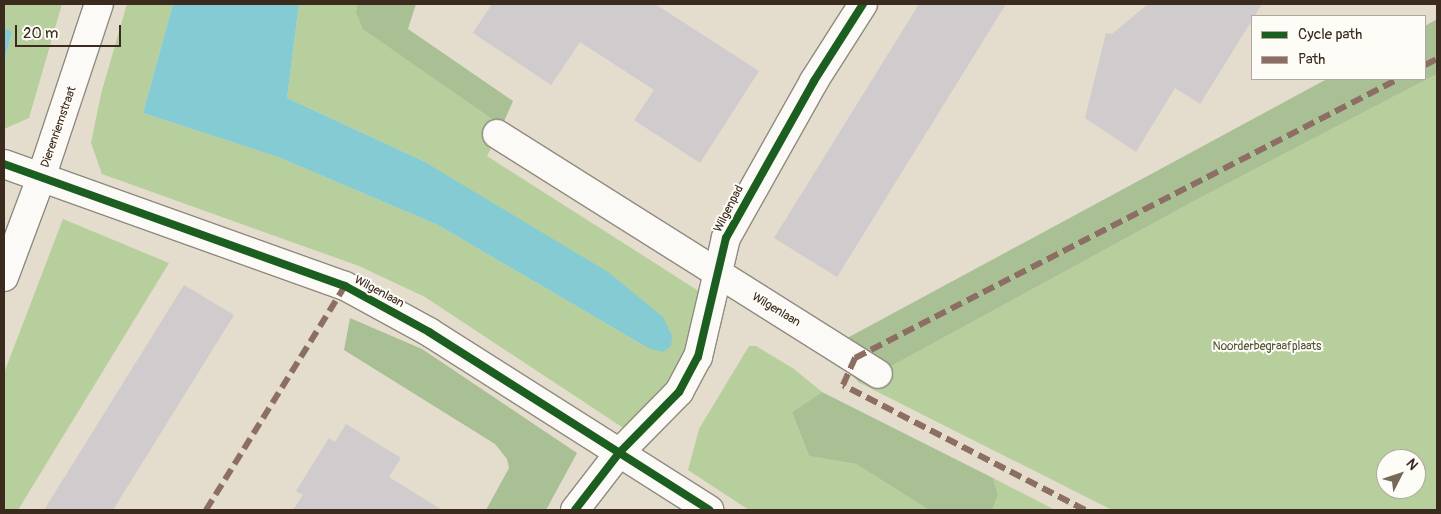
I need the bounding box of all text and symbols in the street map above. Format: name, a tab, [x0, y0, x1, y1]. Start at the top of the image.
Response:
scale bar	[18, 15, 124, 47]
legend	[1251, 15, 1426, 80]
text: 20 m	[23, 24, 58, 43]
text: Cycle path	[1298, 25, 1362, 44]
text: Path	[1298, 50, 1325, 69]
street label: Dierenriemstraat	[38, 85, 80, 169]
street label: Wilgenpad	[711, 183, 747, 235]
street label: Wilgenlaan	[352, 273, 406, 311]
street label: Wilgenlaan	[749, 290, 803, 330]
park label: Noorderbegraafplaats	[1213, 340, 1321, 354]
north arrow	[1376, 449, 1426, 499]
text: N	[1402, 455, 1421, 474]

